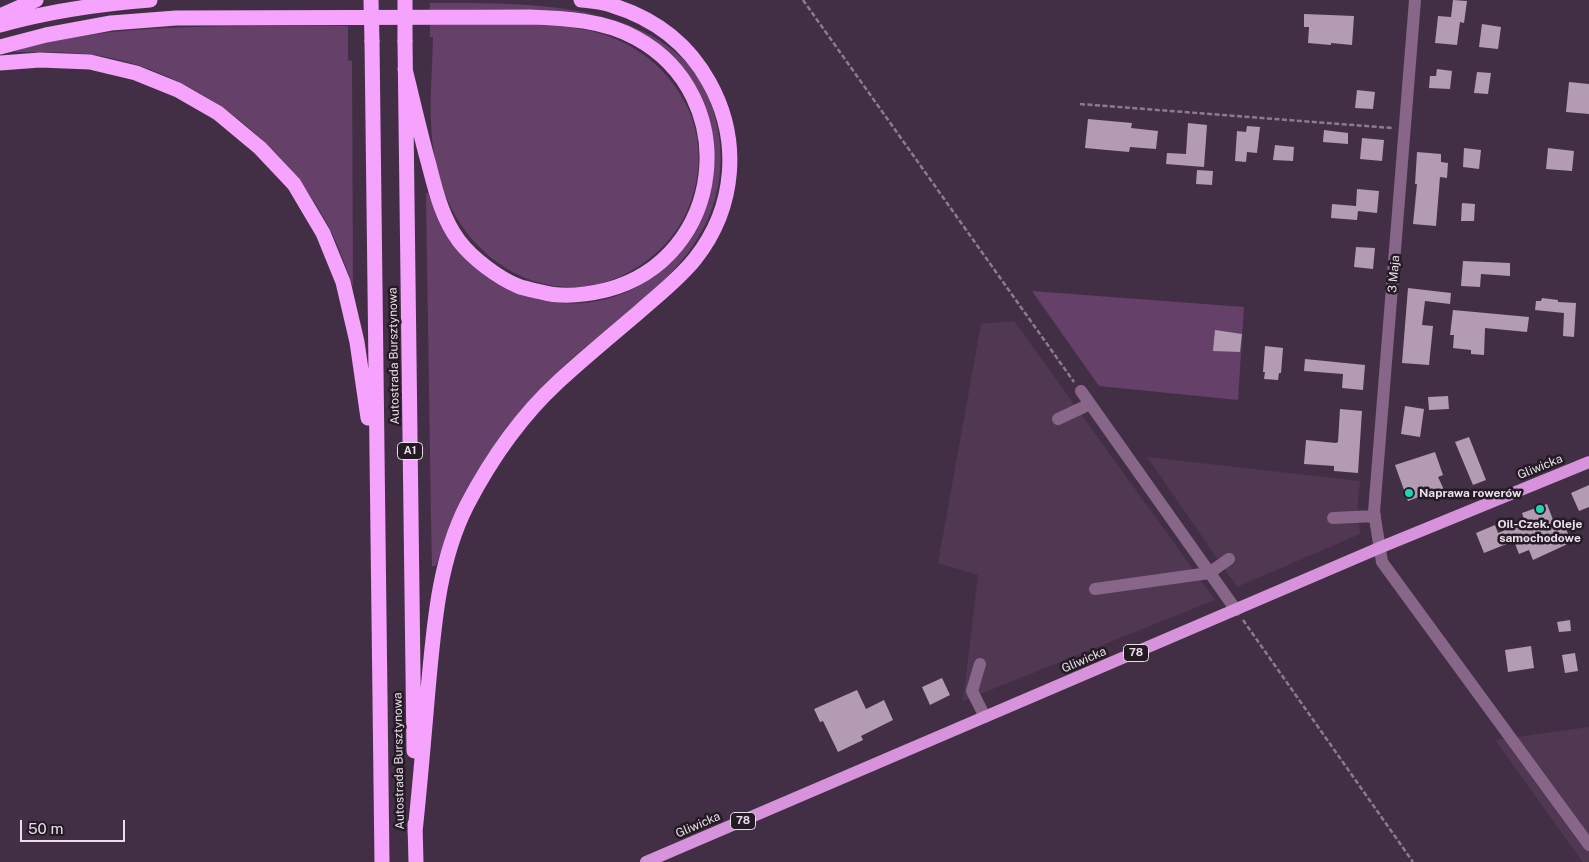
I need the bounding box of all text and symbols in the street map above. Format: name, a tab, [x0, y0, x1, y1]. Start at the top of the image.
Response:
street label: 3 Maja	[1385, 255, 1403, 293]
street label: Autostrada Bursztynowa	[386, 287, 402, 425]
road number: A1	[398, 442, 422, 460]
street label: Gliwicka	[1515, 451, 1565, 483]
place label: Naprawa rowerów	[1419, 486, 1522, 500]
marker: Naprawa rowerów	[1403, 487, 1415, 499]
marker: Oil-Czek. Oleje samochodowe	[1534, 503, 1546, 515]
place label: Oil-Czek. Oleje samochodowe	[1498, 517, 1582, 545]
street label: Gliwicka	[1059, 644, 1109, 676]
road number: 78	[1124, 644, 1148, 661]
street label: Autostrada Bursztynowa	[391, 692, 407, 830]
street label: Gliwicka	[673, 809, 723, 841]
scale bar	[22, 810, 128, 842]
road number: 78	[730, 812, 756, 829]
text: 50 m	[28, 820, 63, 837]

